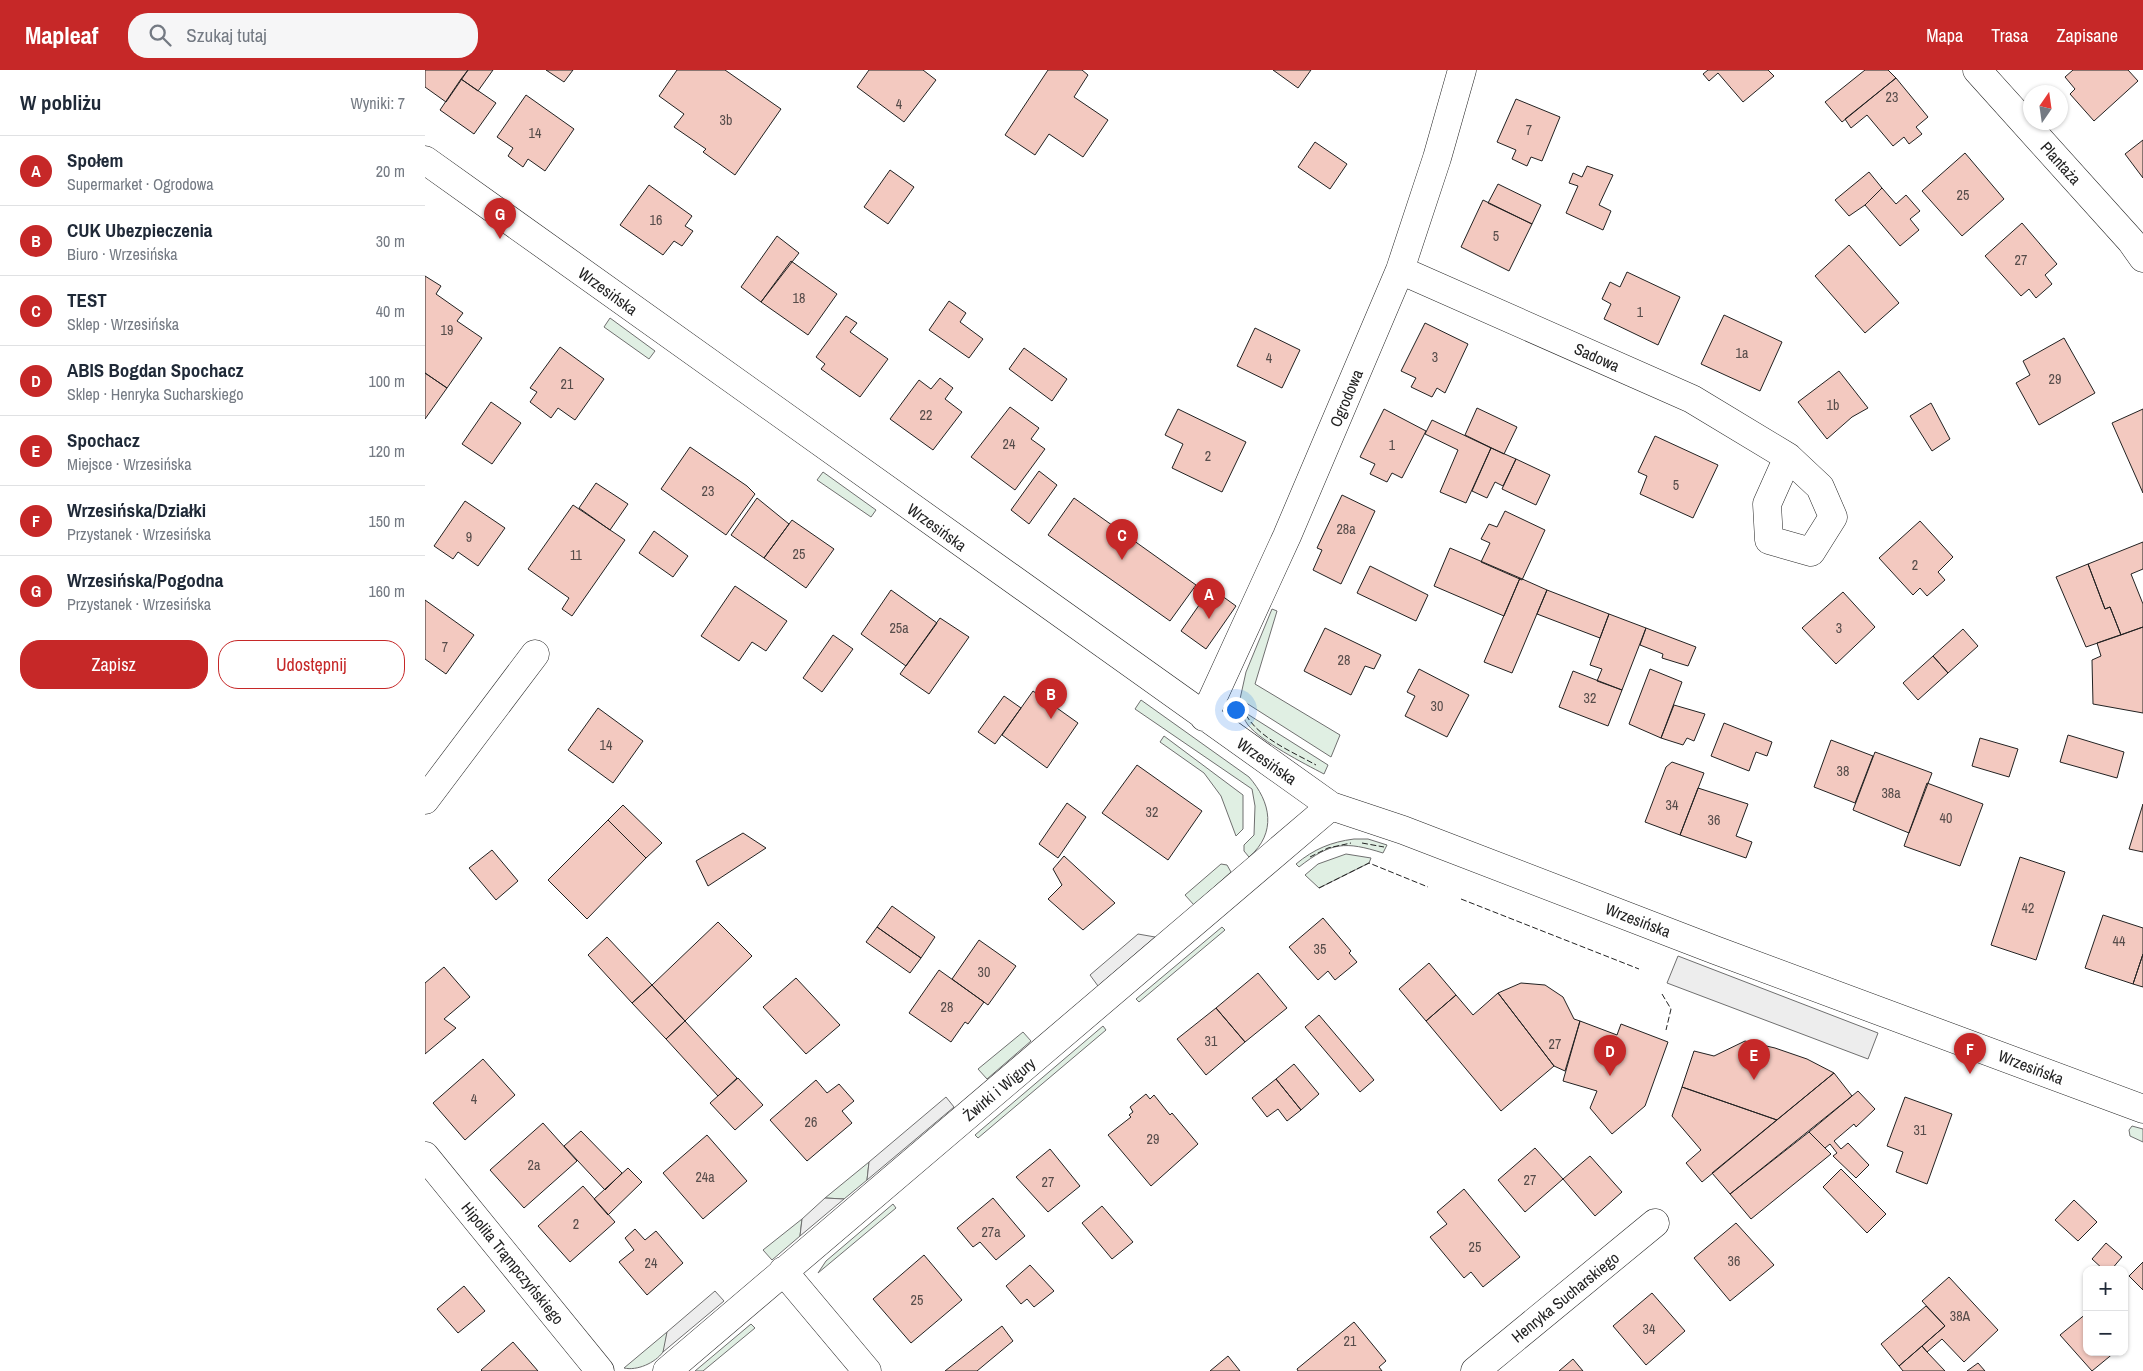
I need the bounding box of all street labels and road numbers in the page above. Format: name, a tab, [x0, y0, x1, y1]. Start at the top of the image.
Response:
street label: Plantaża	[2036, 137, 2087, 190]
street label: Wrzesińska	[574, 262, 643, 320]
street label: Sadowa	[1571, 337, 1624, 377]
street label: Ogrodowa	[1324, 365, 1368, 430]
street label: Wrzesińska	[903, 498, 972, 556]
street label: Wrzesińska	[1233, 732, 1302, 790]
street label: Wrzesińska	[1602, 897, 1674, 943]
street label: Wrzesińska	[1995, 1044, 2067, 1090]
street label: Żwirki i Wigury	[958, 1052, 1040, 1126]
street label: Hipolita Trąmpczyńskiego	[457, 1197, 569, 1329]
street label: Henryka Sucharskiego	[1507, 1247, 1623, 1347]

